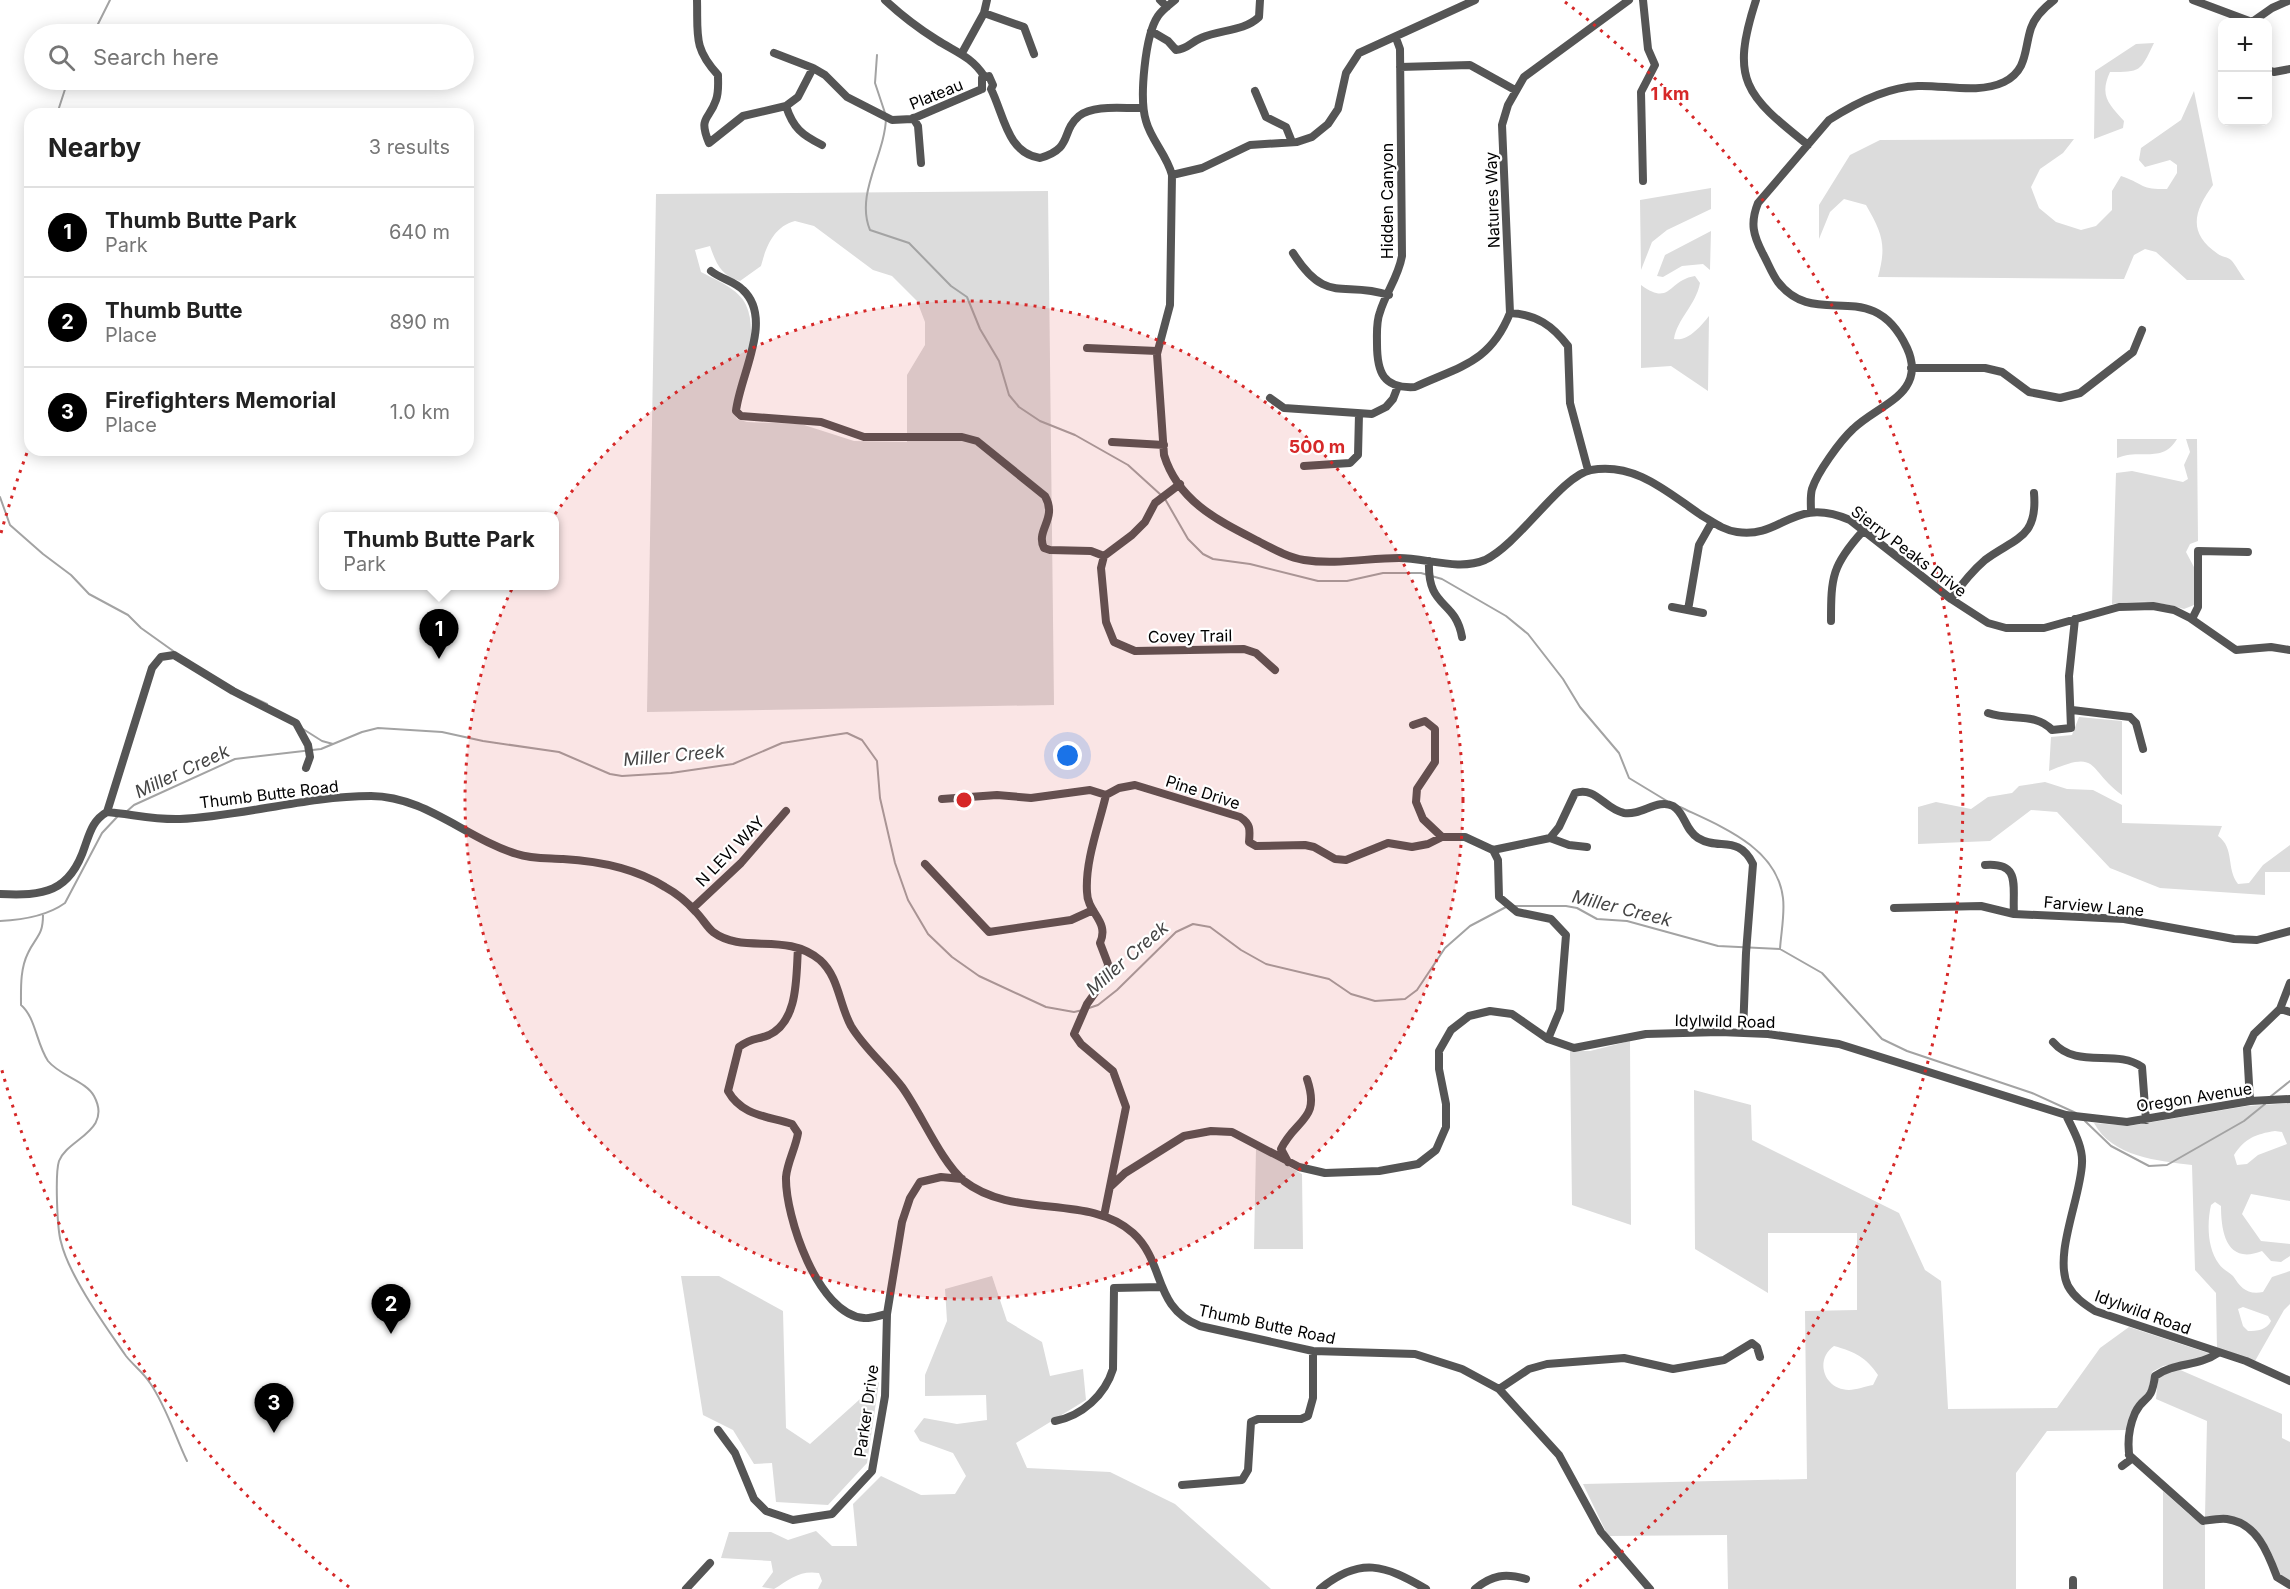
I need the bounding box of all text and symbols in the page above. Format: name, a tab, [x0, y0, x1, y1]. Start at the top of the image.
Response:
map controls	[2218, 18, 2272, 126]
button: +	[2218, 18, 2272, 72]
search box	[24, 24, 474, 90]
icon: search	[45, 41, 78, 74]
text: Search here	[93, 44, 219, 70]
button: −	[2218, 72, 2272, 126]
street label: Plateau	[906, 74, 966, 114]
text: 1 km	[1651, 83, 1689, 104]
text: Nearby	[48, 132, 141, 163]
text: 3 results	[369, 135, 450, 159]
street label: Hidden Canyon	[1377, 143, 1397, 259]
street label: Natures Way	[1480, 151, 1504, 249]
text: Thumb Butte Park	[105, 207, 297, 233]
text: 1	[63, 220, 72, 244]
text: 640 m	[389, 220, 450, 244]
text: Park	[105, 233, 148, 257]
text: Thumb Butte	[105, 297, 243, 323]
text: 2	[61, 310, 74, 334]
text: 890 m	[389, 310, 450, 334]
text: Place	[105, 323, 157, 347]
text: Firefighters Memorial	[105, 387, 336, 413]
text: 3	[61, 400, 74, 424]
text: 1.0 km	[390, 400, 450, 424]
text: Place	[105, 413, 157, 437]
text: 500 m	[1289, 436, 1345, 457]
street label: Sierry Peaks Drive	[1847, 501, 1971, 601]
popup	[319, 512, 559, 590]
text: Thumb Butte Park	[343, 526, 535, 552]
text: Park	[343, 552, 386, 576]
pin: 1	[420, 610, 458, 659]
street label: Covey Trail	[1148, 625, 1232, 647]
water label: Miller Creek	[131, 740, 234, 802]
water label: Miller Creek	[622, 740, 727, 770]
your location	[1053, 741, 1082, 770]
street label: Pine Drive	[1163, 771, 1243, 813]
street label: Thumb Butte Road	[198, 776, 340, 812]
centre of rings	[954, 790, 974, 810]
street label: N LEVI WAY	[691, 811, 769, 891]
water label: Miller Creek	[1570, 885, 1675, 931]
street label: Farview Lane	[2043, 892, 2145, 920]
water label: Miller Creek	[1082, 916, 1173, 999]
street label: Idylwild Road	[1674, 1010, 1776, 1032]
street label: Oregon Avenue	[2135, 1078, 2253, 1116]
pin: 2	[372, 1284, 410, 1334]
street label: Idylwild Road	[2092, 1285, 2194, 1339]
street label: Thumb Butte Road	[1197, 1300, 1337, 1348]
street label: Parker Drive	[850, 1363, 882, 1459]
pin: 3	[254, 1384, 294, 1433]

